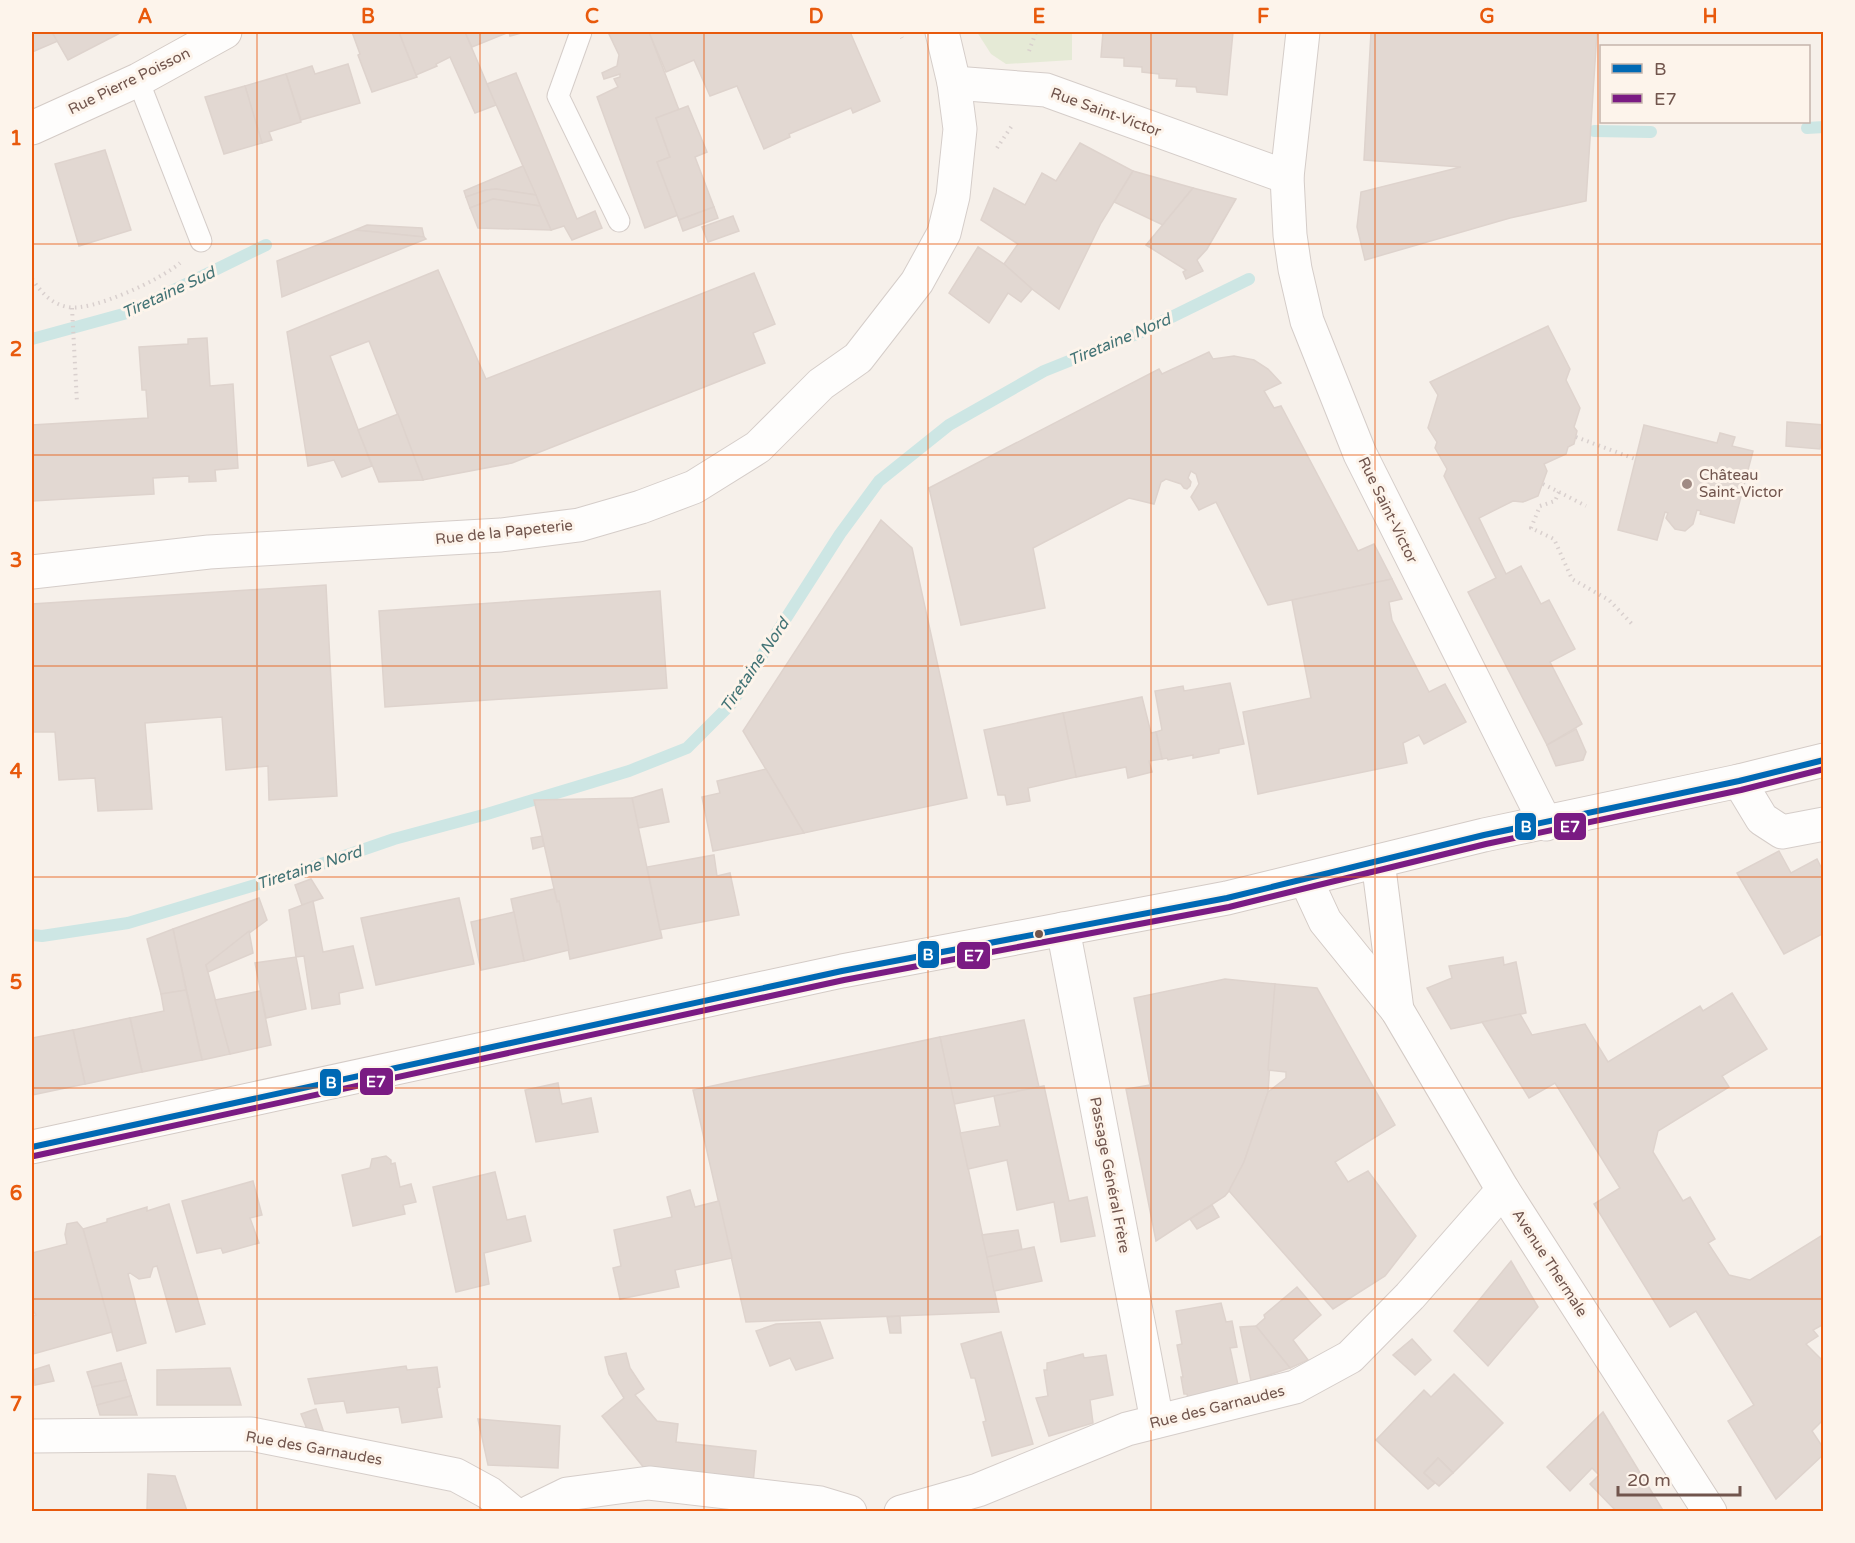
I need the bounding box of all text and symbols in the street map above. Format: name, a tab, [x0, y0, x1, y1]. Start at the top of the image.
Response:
text: A	[138, 5, 153, 29]
text: B	[361, 5, 375, 29]
text: C	[585, 5, 599, 29]
text: D	[808, 5, 824, 29]
text: E	[1033, 5, 1046, 29]
text: F	[1257, 5, 1269, 29]
text: G	[1479, 5, 1495, 29]
text: H	[1702, 5, 1718, 29]
street label: Rue Pierre Poisson	[65, 44, 193, 118]
legend	[1600, 45, 1810, 123]
text: B	[1654, 58, 1666, 80]
street label: Rue Saint-Victor	[1048, 84, 1164, 140]
text: E7	[1654, 88, 1677, 110]
text: 1	[10, 127, 22, 151]
water label: Tiretaine Sud	[119, 262, 220, 323]
water label: Tiretaine Nord	[1065, 309, 1175, 370]
text: 2	[10, 338, 22, 362]
street label: Rue Saint-Victor	[1354, 454, 1422, 566]
place label: Château Saint-Victor	[1699, 466, 1783, 501]
marker: Château Saint-Victor	[1680, 477, 1694, 491]
street label: Rue de la Papeterie	[434, 516, 574, 548]
text: 3	[10, 549, 22, 573]
water label: Tiretaine Nord	[716, 613, 795, 716]
text: 4	[10, 760, 23, 784]
line badge: B	[1514, 812, 1537, 841]
line badge: E7	[1553, 812, 1587, 841]
text: B	[1520, 817, 1532, 837]
text: E7	[1560, 817, 1580, 837]
water label: Tiretaine Nord	[254, 841, 366, 894]
unlabelled marker	[1033, 928, 1045, 940]
line badge: B	[917, 940, 940, 969]
line badge: E7	[956, 941, 991, 970]
text: B	[922, 945, 934, 965]
text: E7	[964, 946, 984, 966]
text: 5	[10, 971, 22, 995]
line badge: E7	[359, 1067, 394, 1096]
line badge: B	[319, 1068, 342, 1097]
text: E7	[366, 1072, 386, 1092]
text: B	[325, 1073, 337, 1093]
street label: Passage Général Frère	[1086, 1095, 1134, 1255]
text: 6	[10, 1182, 22, 1206]
street label: Avenue Thermale	[1509, 1206, 1591, 1320]
street label: Rue des Garnaudes	[1148, 1382, 1286, 1432]
text: 7	[10, 1393, 22, 1417]
street label: Rue des Garnaudes	[244, 1427, 384, 1469]
scale bar	[1618, 1459, 1740, 1497]
text: 20 m	[1627, 1469, 1671, 1491]

